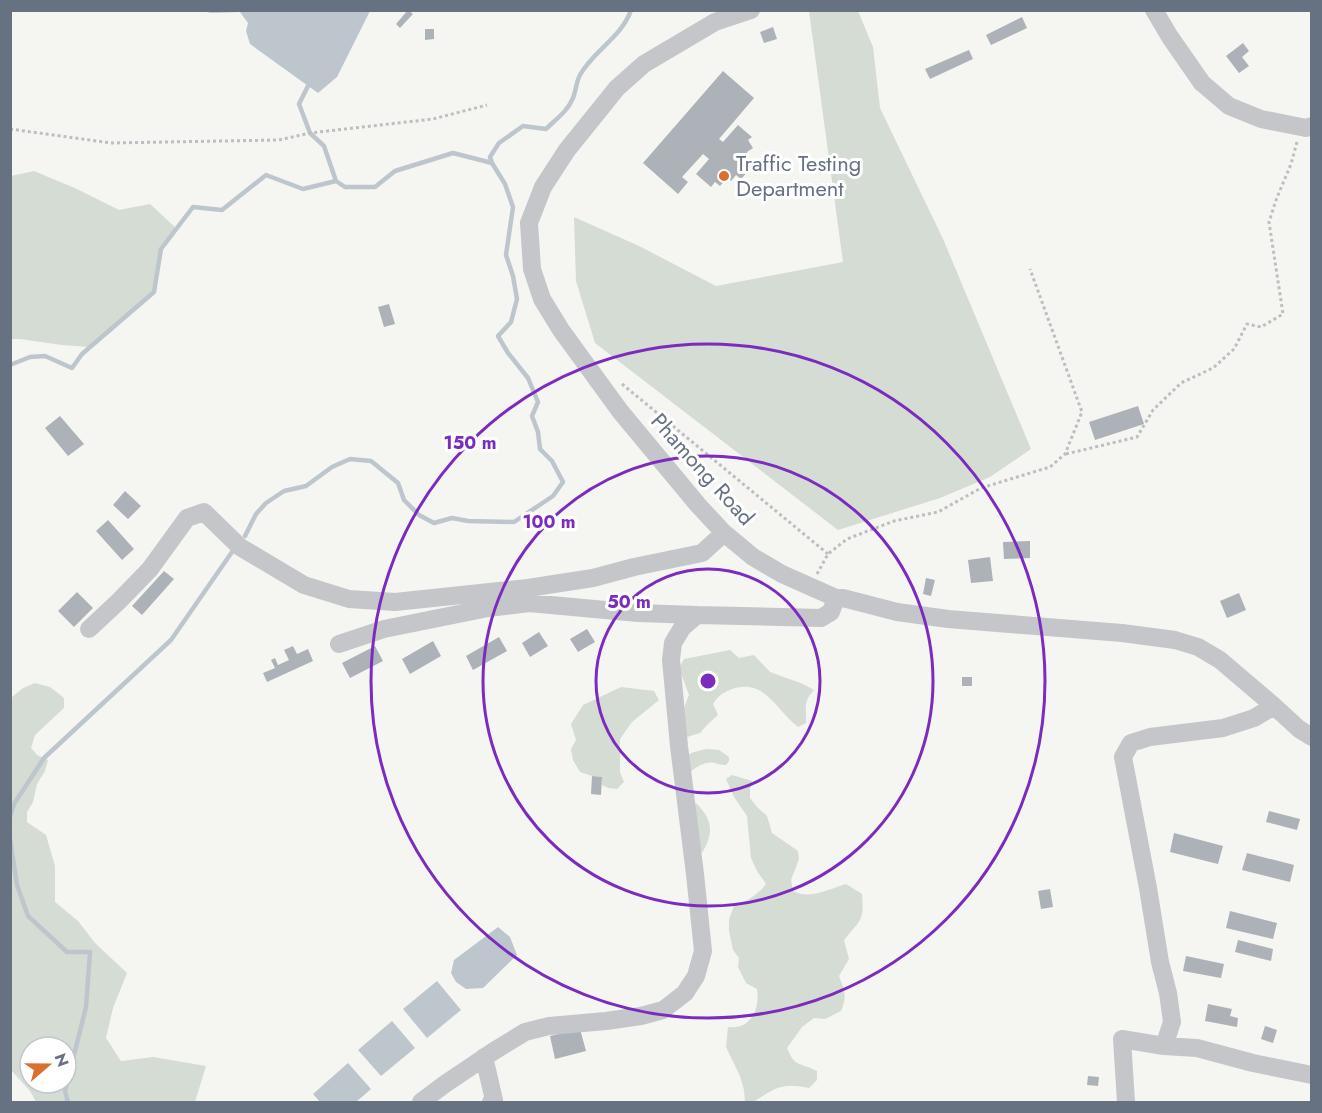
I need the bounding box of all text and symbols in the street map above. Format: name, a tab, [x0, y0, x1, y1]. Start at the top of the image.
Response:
place label: Traffic Testing Department	[736, 147, 861, 204]
marker: Traffic Testing Department	[717, 169, 731, 183]
street label: Phamong Road	[644, 406, 762, 532]
text: 150 m	[444, 430, 496, 456]
text: 100 m	[522, 509, 576, 535]
text: 50 m	[607, 589, 651, 615]
centre of rings	[698, 671, 718, 691]
north arrow	[18, 1035, 78, 1095]
text: N	[49, 1050, 75, 1070]

